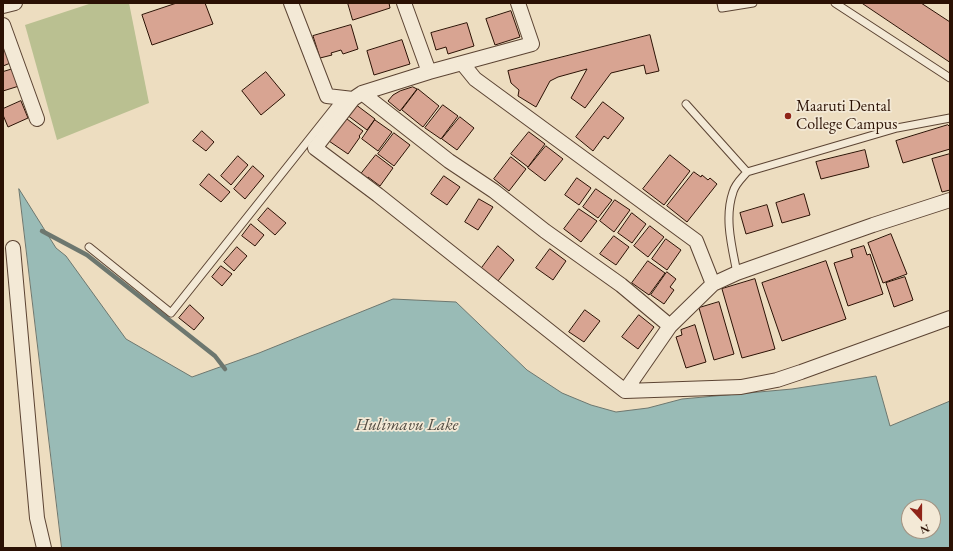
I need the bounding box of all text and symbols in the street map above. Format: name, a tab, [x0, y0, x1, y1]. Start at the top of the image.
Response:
place label: Maaruti Dental College Campus	[796, 97, 897, 135]
marker: Maaruti Dental College Campus	[783, 111, 793, 121]
water label: Hulimavu Lake	[356, 415, 458, 435]
north arrow	[901, 499, 941, 539]
text: N	[918, 521, 932, 537]

